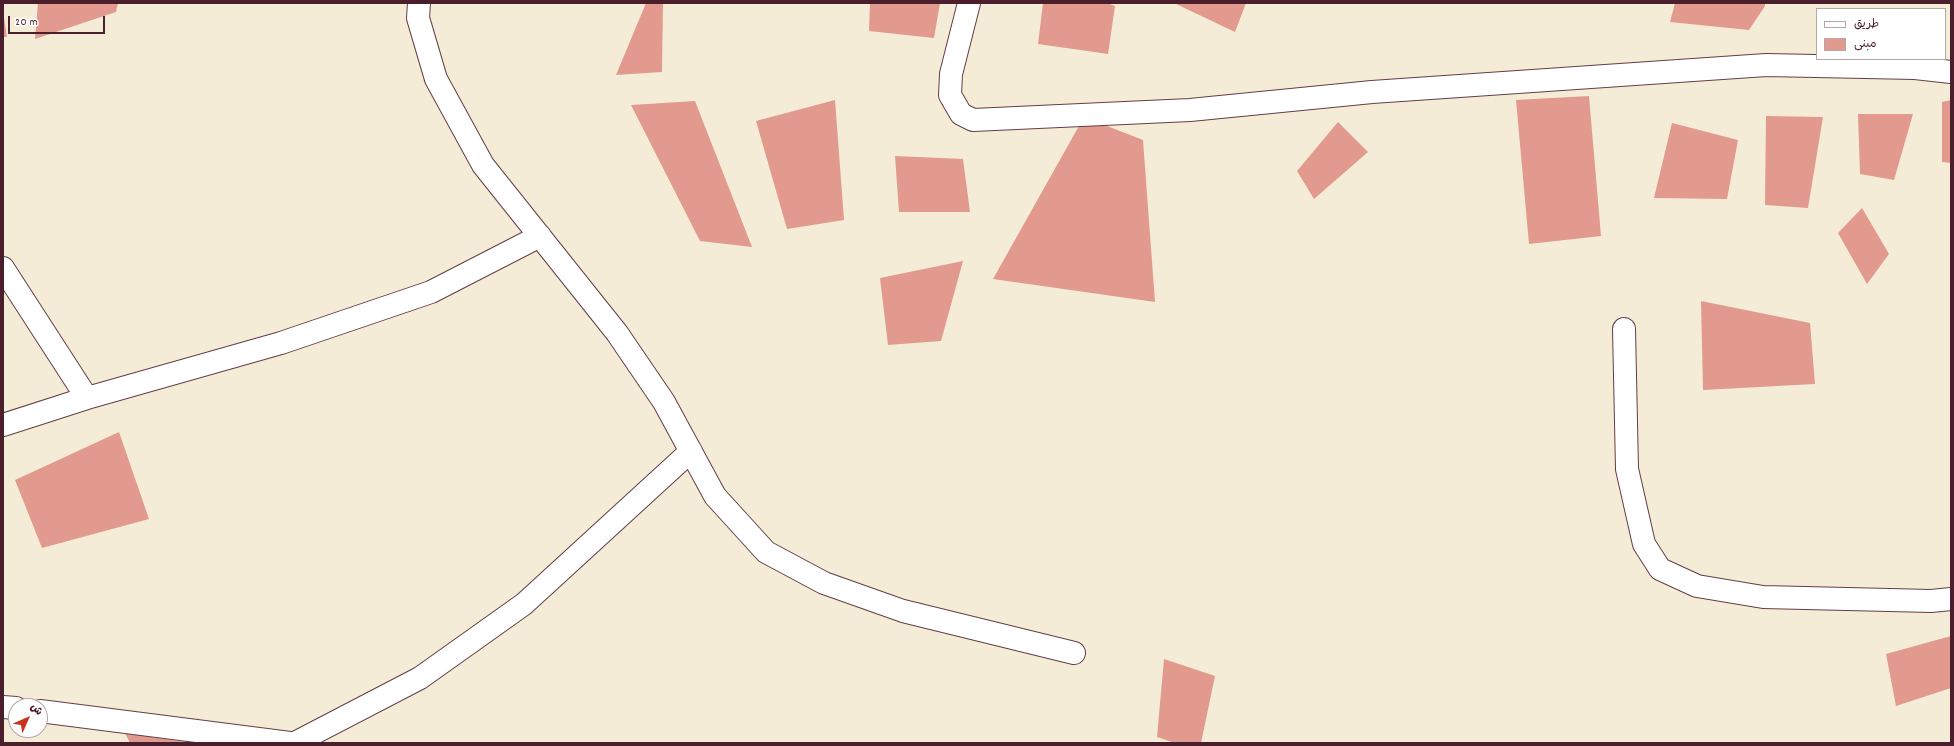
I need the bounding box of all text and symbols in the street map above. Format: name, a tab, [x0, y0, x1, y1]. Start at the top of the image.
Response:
scale bar	[10, 8, 107, 34]
legend	[1816, 8, 1946, 60]
text: 20 m	[15, 14, 38, 31]
text: طريق	[1854, 16, 1879, 33]
text: مبنى	[1854, 36, 1877, 53]
north arrow	[8, 698, 48, 738]
text: ش	[26, 700, 46, 720]

